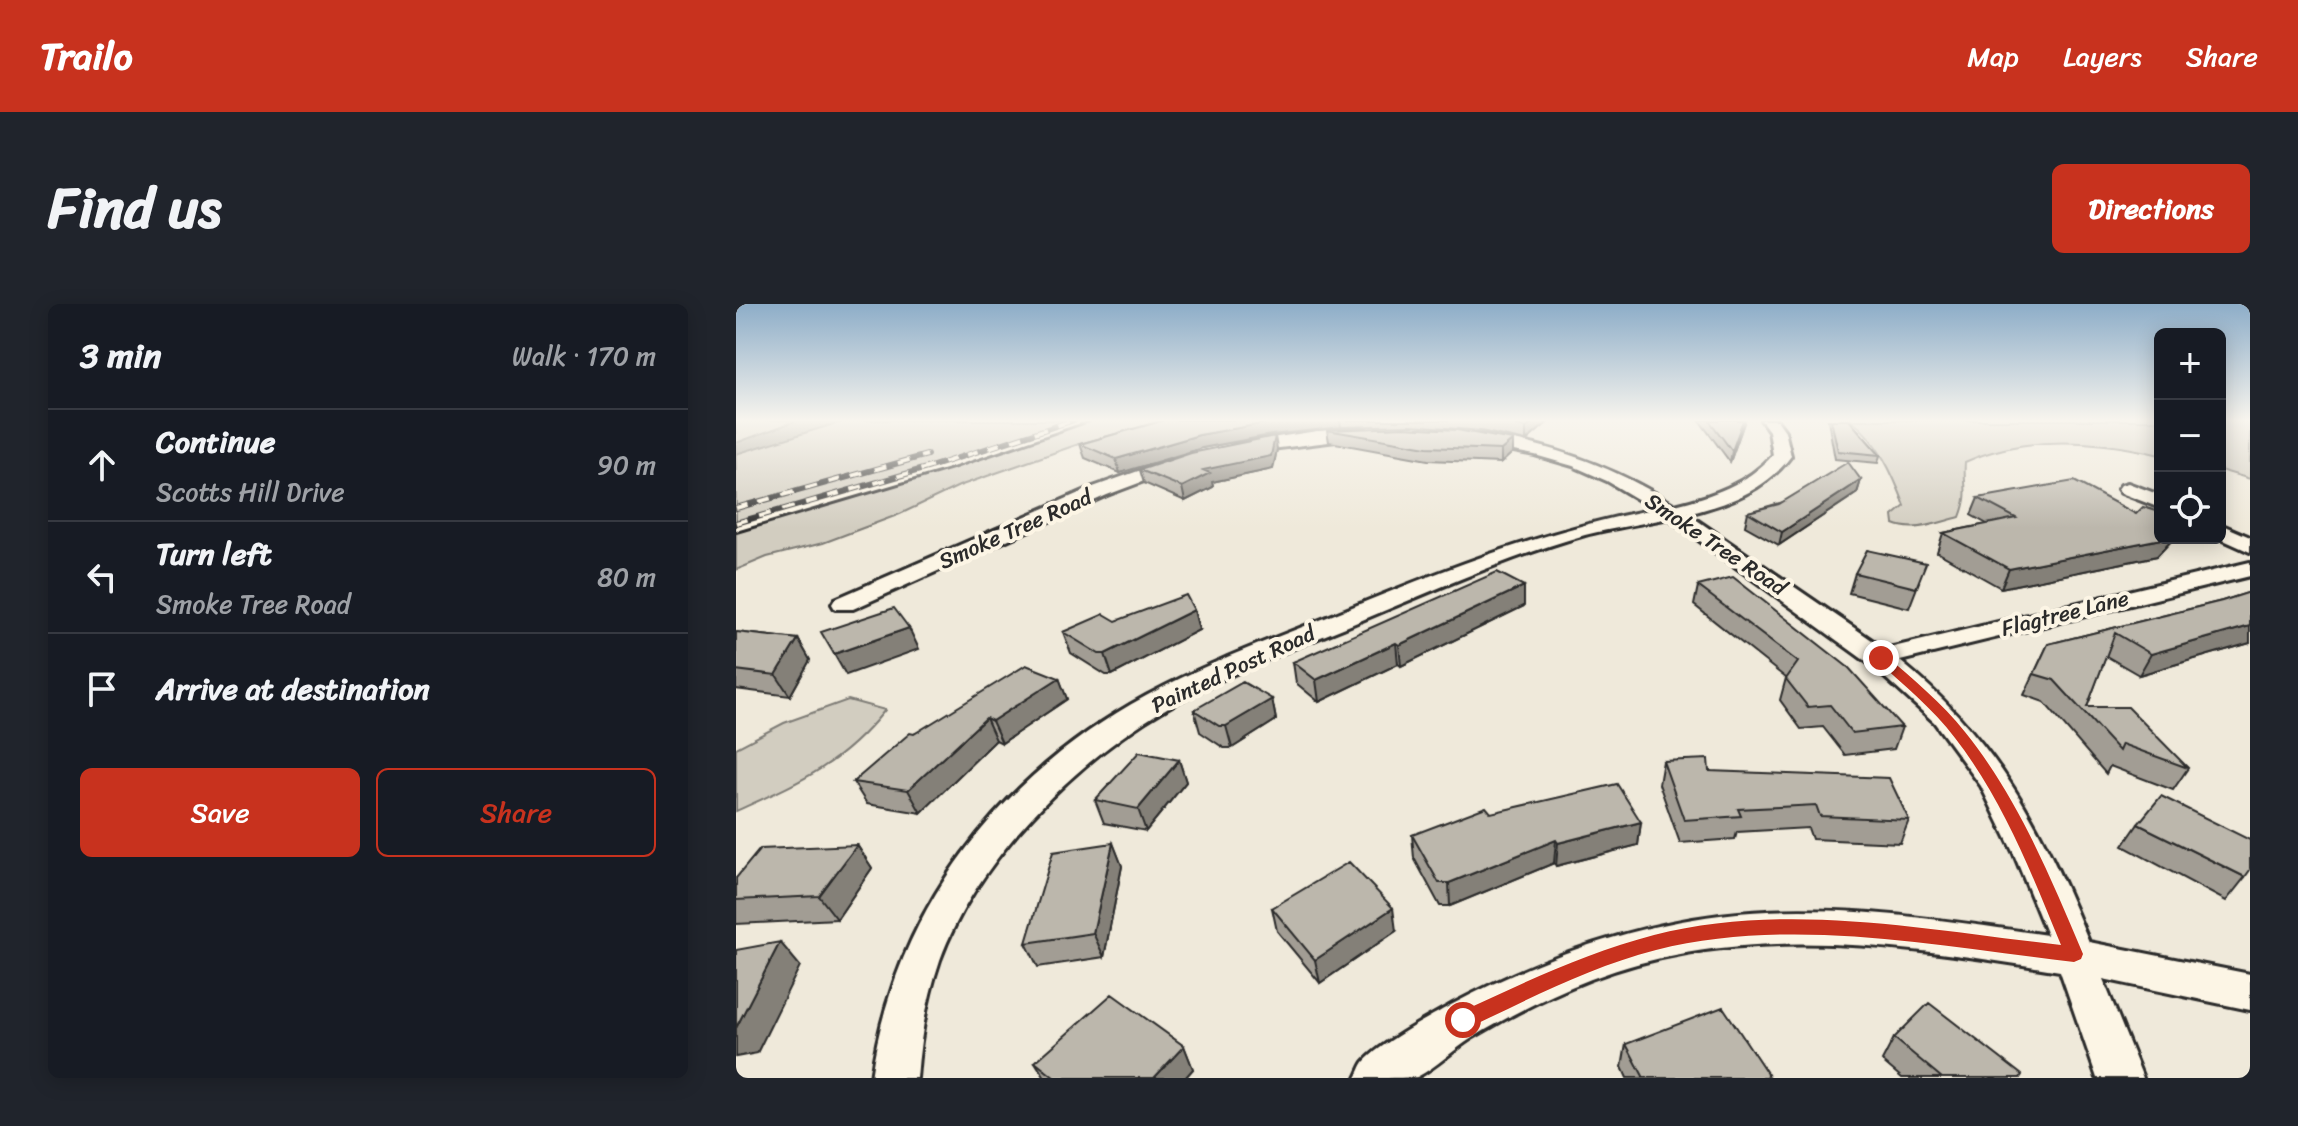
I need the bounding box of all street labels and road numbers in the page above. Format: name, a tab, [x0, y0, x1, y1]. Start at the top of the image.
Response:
street label: Smoke Tree Road	[932, 477, 1099, 580]
street label: Smoke Tree Road	[1637, 482, 1796, 607]
street label: Flagtree Lane	[1997, 578, 2133, 648]
street label: Painted Post Road	[1145, 613, 1323, 724]

